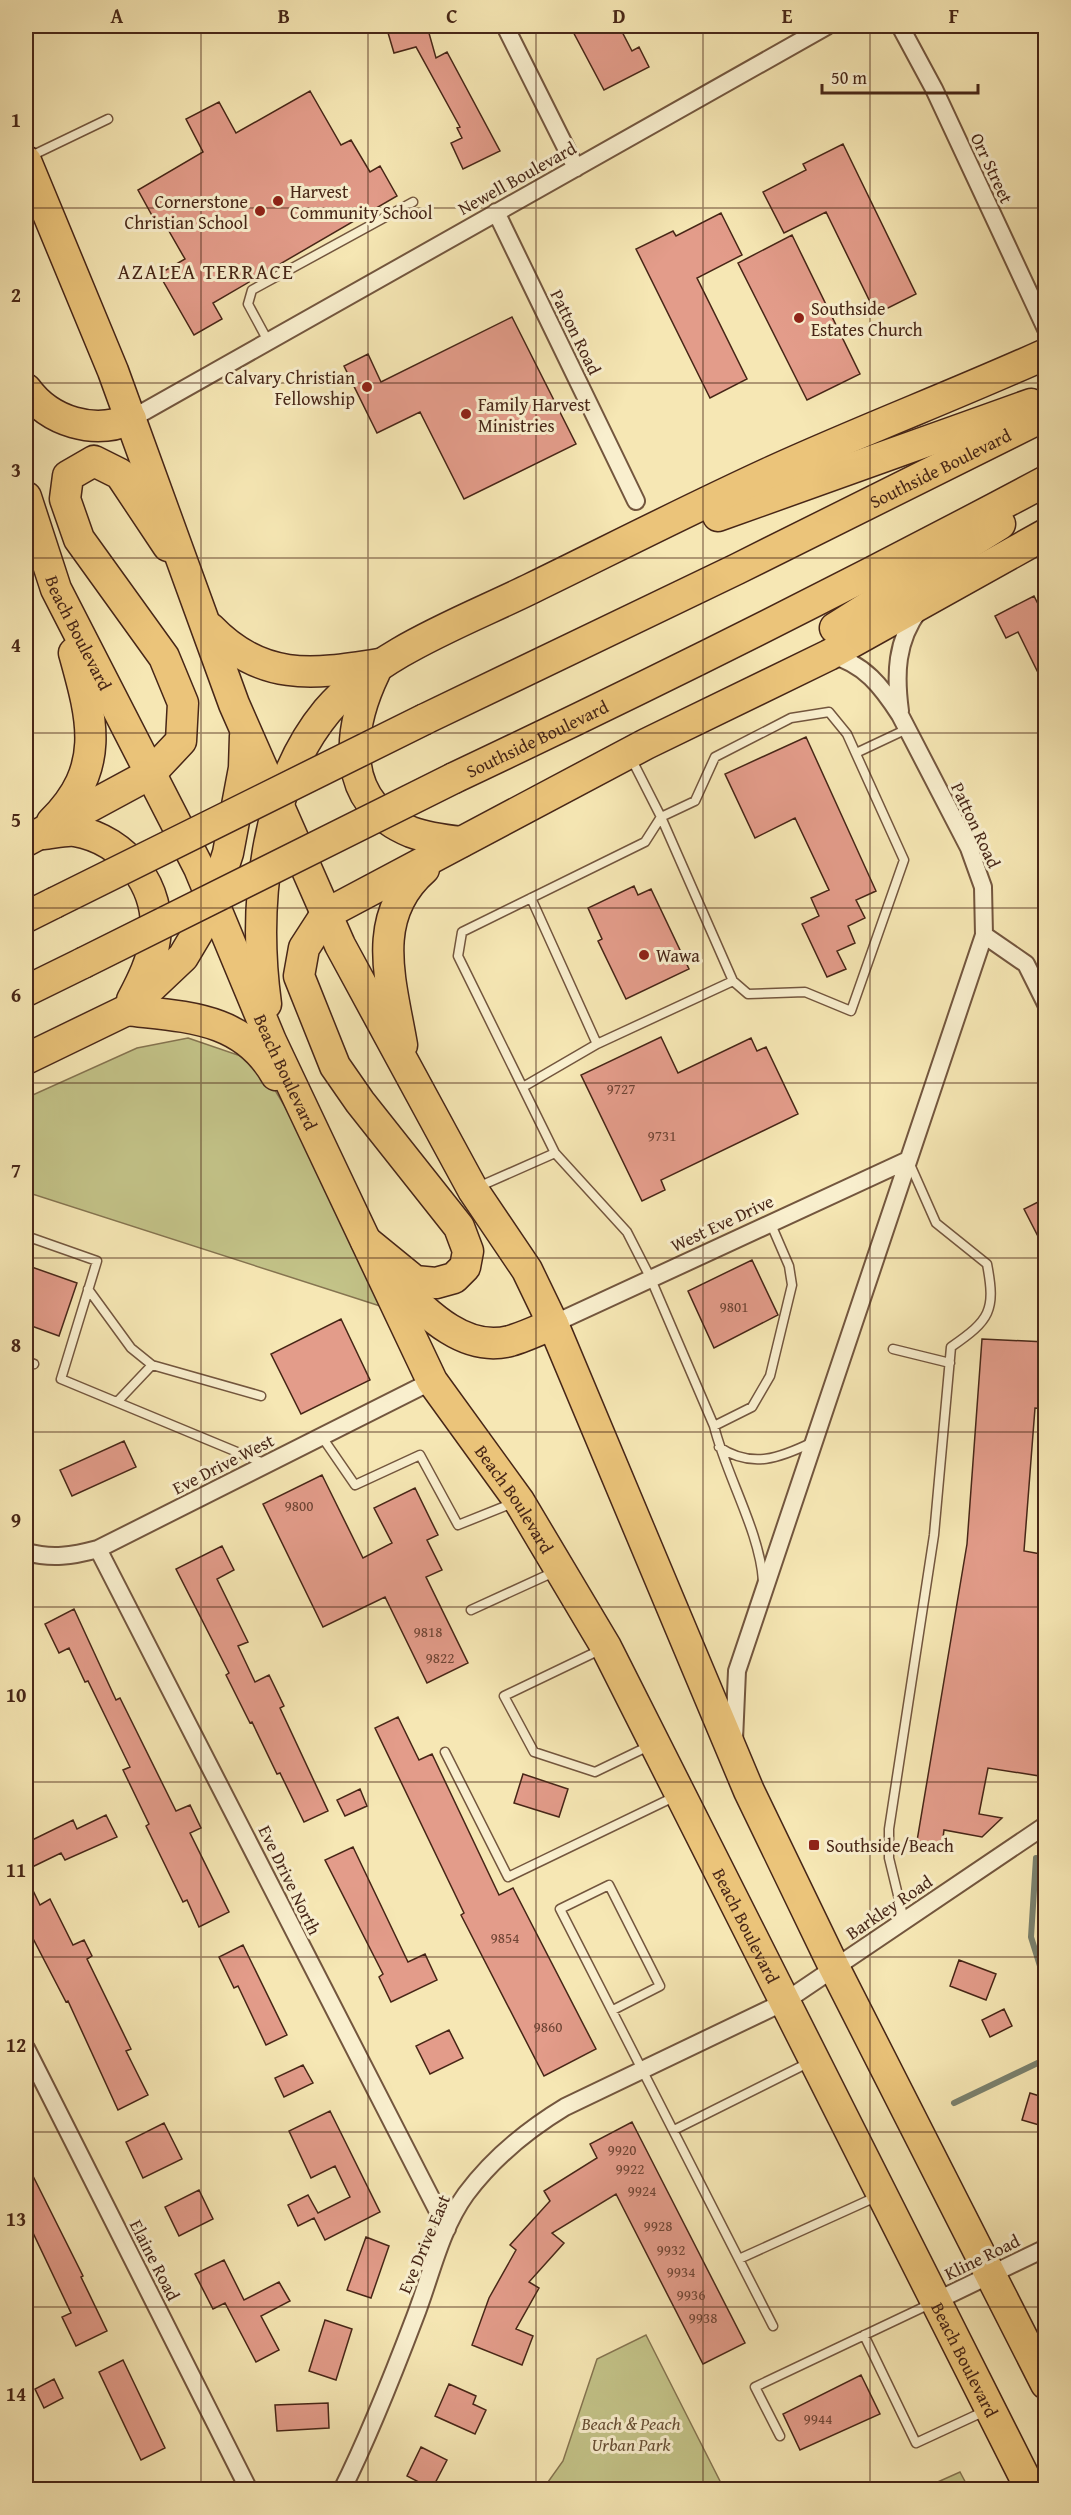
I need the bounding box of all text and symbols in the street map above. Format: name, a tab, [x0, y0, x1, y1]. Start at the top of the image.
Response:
text: A	[111, 1, 124, 30]
text: B	[278, 1, 290, 30]
text: C	[446, 1, 458, 30]
text: D	[612, 1, 626, 30]
text: E	[782, 1, 793, 30]
text: F	[949, 1, 959, 30]
scale bar	[822, 57, 978, 95]
text: 50 m	[831, 64, 867, 91]
text: 1	[11, 105, 21, 134]
street label: Orr Street	[964, 128, 1020, 208]
street label: Newell Boulevard	[453, 134, 581, 222]
place label: Harvest Community School	[290, 178, 433, 226]
place label: Cornerstone Christian School	[124, 188, 248, 236]
marker: Harvest Community School	[271, 194, 285, 208]
marker: Cornerstone Christian School	[253, 204, 267, 218]
district label: AZALEA TERRACE	[118, 256, 294, 287]
text: 2	[11, 280, 21, 309]
street label: Patton Road	[544, 285, 608, 380]
place label: Southside Estates Church	[811, 295, 923, 343]
marker: Southside Estates Church	[792, 311, 806, 325]
place label: Calvary Christian Fellowship	[225, 364, 355, 412]
marker: Calvary Christian Fellowship	[360, 380, 374, 394]
place label: Family Harvest Ministries	[478, 391, 591, 439]
marker: Family Harvest Ministries	[459, 407, 473, 421]
street label: Southside Boulevard	[865, 421, 1016, 515]
text: 3	[11, 455, 21, 484]
street label: Beach Boulevard	[39, 572, 119, 695]
text: 4	[11, 630, 21, 659]
street label: Southside Boulevard	[461, 692, 613, 784]
street label: Patton Road	[944, 778, 1008, 873]
text: 5	[11, 805, 21, 834]
place label: Wawa	[656, 942, 700, 969]
marker: Wawa	[637, 948, 651, 962]
text: 6	[11, 980, 21, 1009]
street label: Beach Boulevard	[248, 1010, 325, 1135]
house number: 9727	[607, 1078, 635, 1099]
house number: 9731	[648, 1125, 676, 1146]
text: 7	[11, 1155, 21, 1184]
street label: West Eve Drive	[666, 1187, 778, 1259]
house number: 9801	[720, 1296, 748, 1317]
text: 8	[11, 1330, 21, 1359]
street label: Eve Drive West	[167, 1426, 279, 1501]
street label: Beach Boulevard	[469, 1439, 561, 1559]
house number: 9800	[285, 1495, 313, 1516]
text: 9	[11, 1505, 21, 1534]
house number: 9818	[414, 1621, 442, 1642]
house number: 9822	[426, 1647, 454, 1668]
text: 10	[6, 1680, 26, 1709]
street label: Eve Drive North	[252, 1820, 328, 1940]
place label: Southside/Beach	[826, 1832, 954, 1859]
marker: Southside/Beach	[807, 1838, 821, 1852]
text: 11	[6, 1855, 26, 1884]
street label: Beach Boulevard	[706, 1863, 787, 1988]
street label: Barkley Road	[840, 1868, 938, 1946]
house number: 9854	[491, 1927, 519, 1948]
house number: 9860	[534, 2016, 562, 2037]
text: 12	[6, 2030, 26, 2059]
house number: 9920	[608, 2139, 636, 2160]
house number: 9922	[616, 2158, 644, 2179]
house number: 9924	[628, 2180, 656, 2201]
street label: Eve Drive East	[391, 2190, 457, 2298]
text: 13	[6, 2204, 26, 2233]
street label: Elaine Road	[123, 2215, 187, 2306]
house number: 9928	[644, 2215, 672, 2236]
street label: Kline Road	[940, 2227, 1025, 2287]
house number: 9932	[657, 2239, 685, 2260]
house number: 9934	[667, 2261, 695, 2282]
house number: 9936	[677, 2284, 705, 2305]
street label: Beach Boulevard	[925, 2297, 1006, 2422]
house number: 9938	[689, 2307, 717, 2328]
text: 14	[6, 2379, 26, 2408]
house number: 9944	[804, 2408, 832, 2429]
park label: Beach & Peach Urban Park	[580, 2410, 681, 2458]

